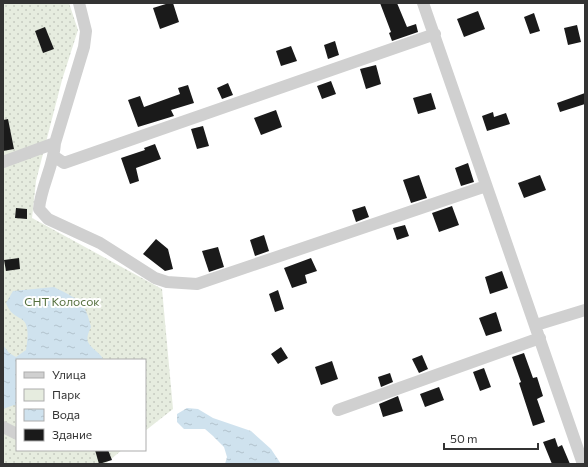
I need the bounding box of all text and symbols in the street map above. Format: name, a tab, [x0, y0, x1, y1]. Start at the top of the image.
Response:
park label: СНТ Колосок	[24, 294, 100, 308]
legend	[16, 359, 146, 451]
text: Улица	[52, 367, 86, 381]
text: Парк	[52, 387, 81, 401]
text: Вода	[52, 407, 80, 421]
scale bar	[444, 425, 538, 451]
text: Здание	[52, 427, 92, 441]
text: 50 m	[450, 431, 478, 445]

